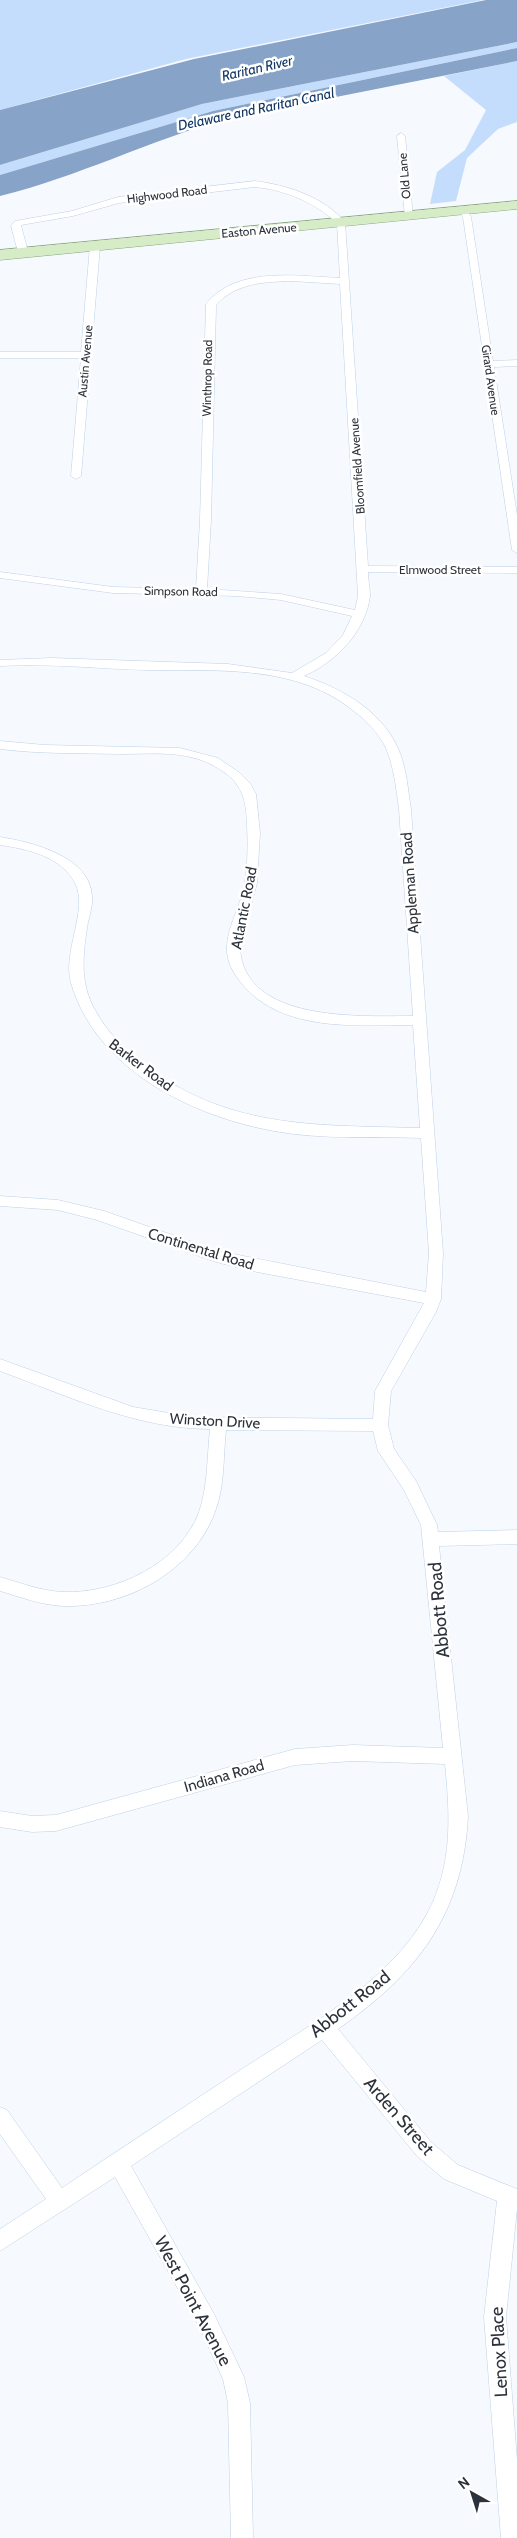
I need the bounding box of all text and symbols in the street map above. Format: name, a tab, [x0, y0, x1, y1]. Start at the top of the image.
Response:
water label: Raritan River	[220, 51, 295, 85]
water label: Delaware and Raritan Canal	[176, 83, 337, 134]
street label: Old Lane	[395, 152, 413, 200]
street label: Highwood Road	[126, 182, 208, 206]
street label: Easton Avenue	[221, 219, 297, 241]
street label: Austin Avenue	[74, 324, 96, 398]
street label: Winthrop Road	[199, 340, 215, 416]
street label: Girard Avenue	[479, 344, 503, 416]
street label: Bloomfield Avenue	[346, 417, 368, 515]
street label: Elmwood Street	[399, 562, 481, 577]
street label: Simpson Road	[144, 583, 218, 599]
street label: Appleman Road	[397, 832, 423, 934]
street label: Atlantic Road	[227, 865, 261, 951]
street label: Barker Road	[105, 1035, 177, 1095]
street label: Continental Road	[146, 1224, 256, 1274]
street label: Winston Drive	[169, 1410, 261, 1432]
street label: Abbott Road	[424, 1561, 454, 1659]
street label: Indiana Road	[182, 1756, 266, 1796]
street label: Abbott Road	[305, 1966, 395, 2042]
street label: Arden Street	[359, 2073, 439, 2159]
street label: West Point Avenue	[149, 2232, 237, 2370]
street label: Lenox Place	[486, 2306, 512, 2398]
north arrow	[447, 2468, 497, 2518]
text: N	[454, 2473, 473, 2493]

